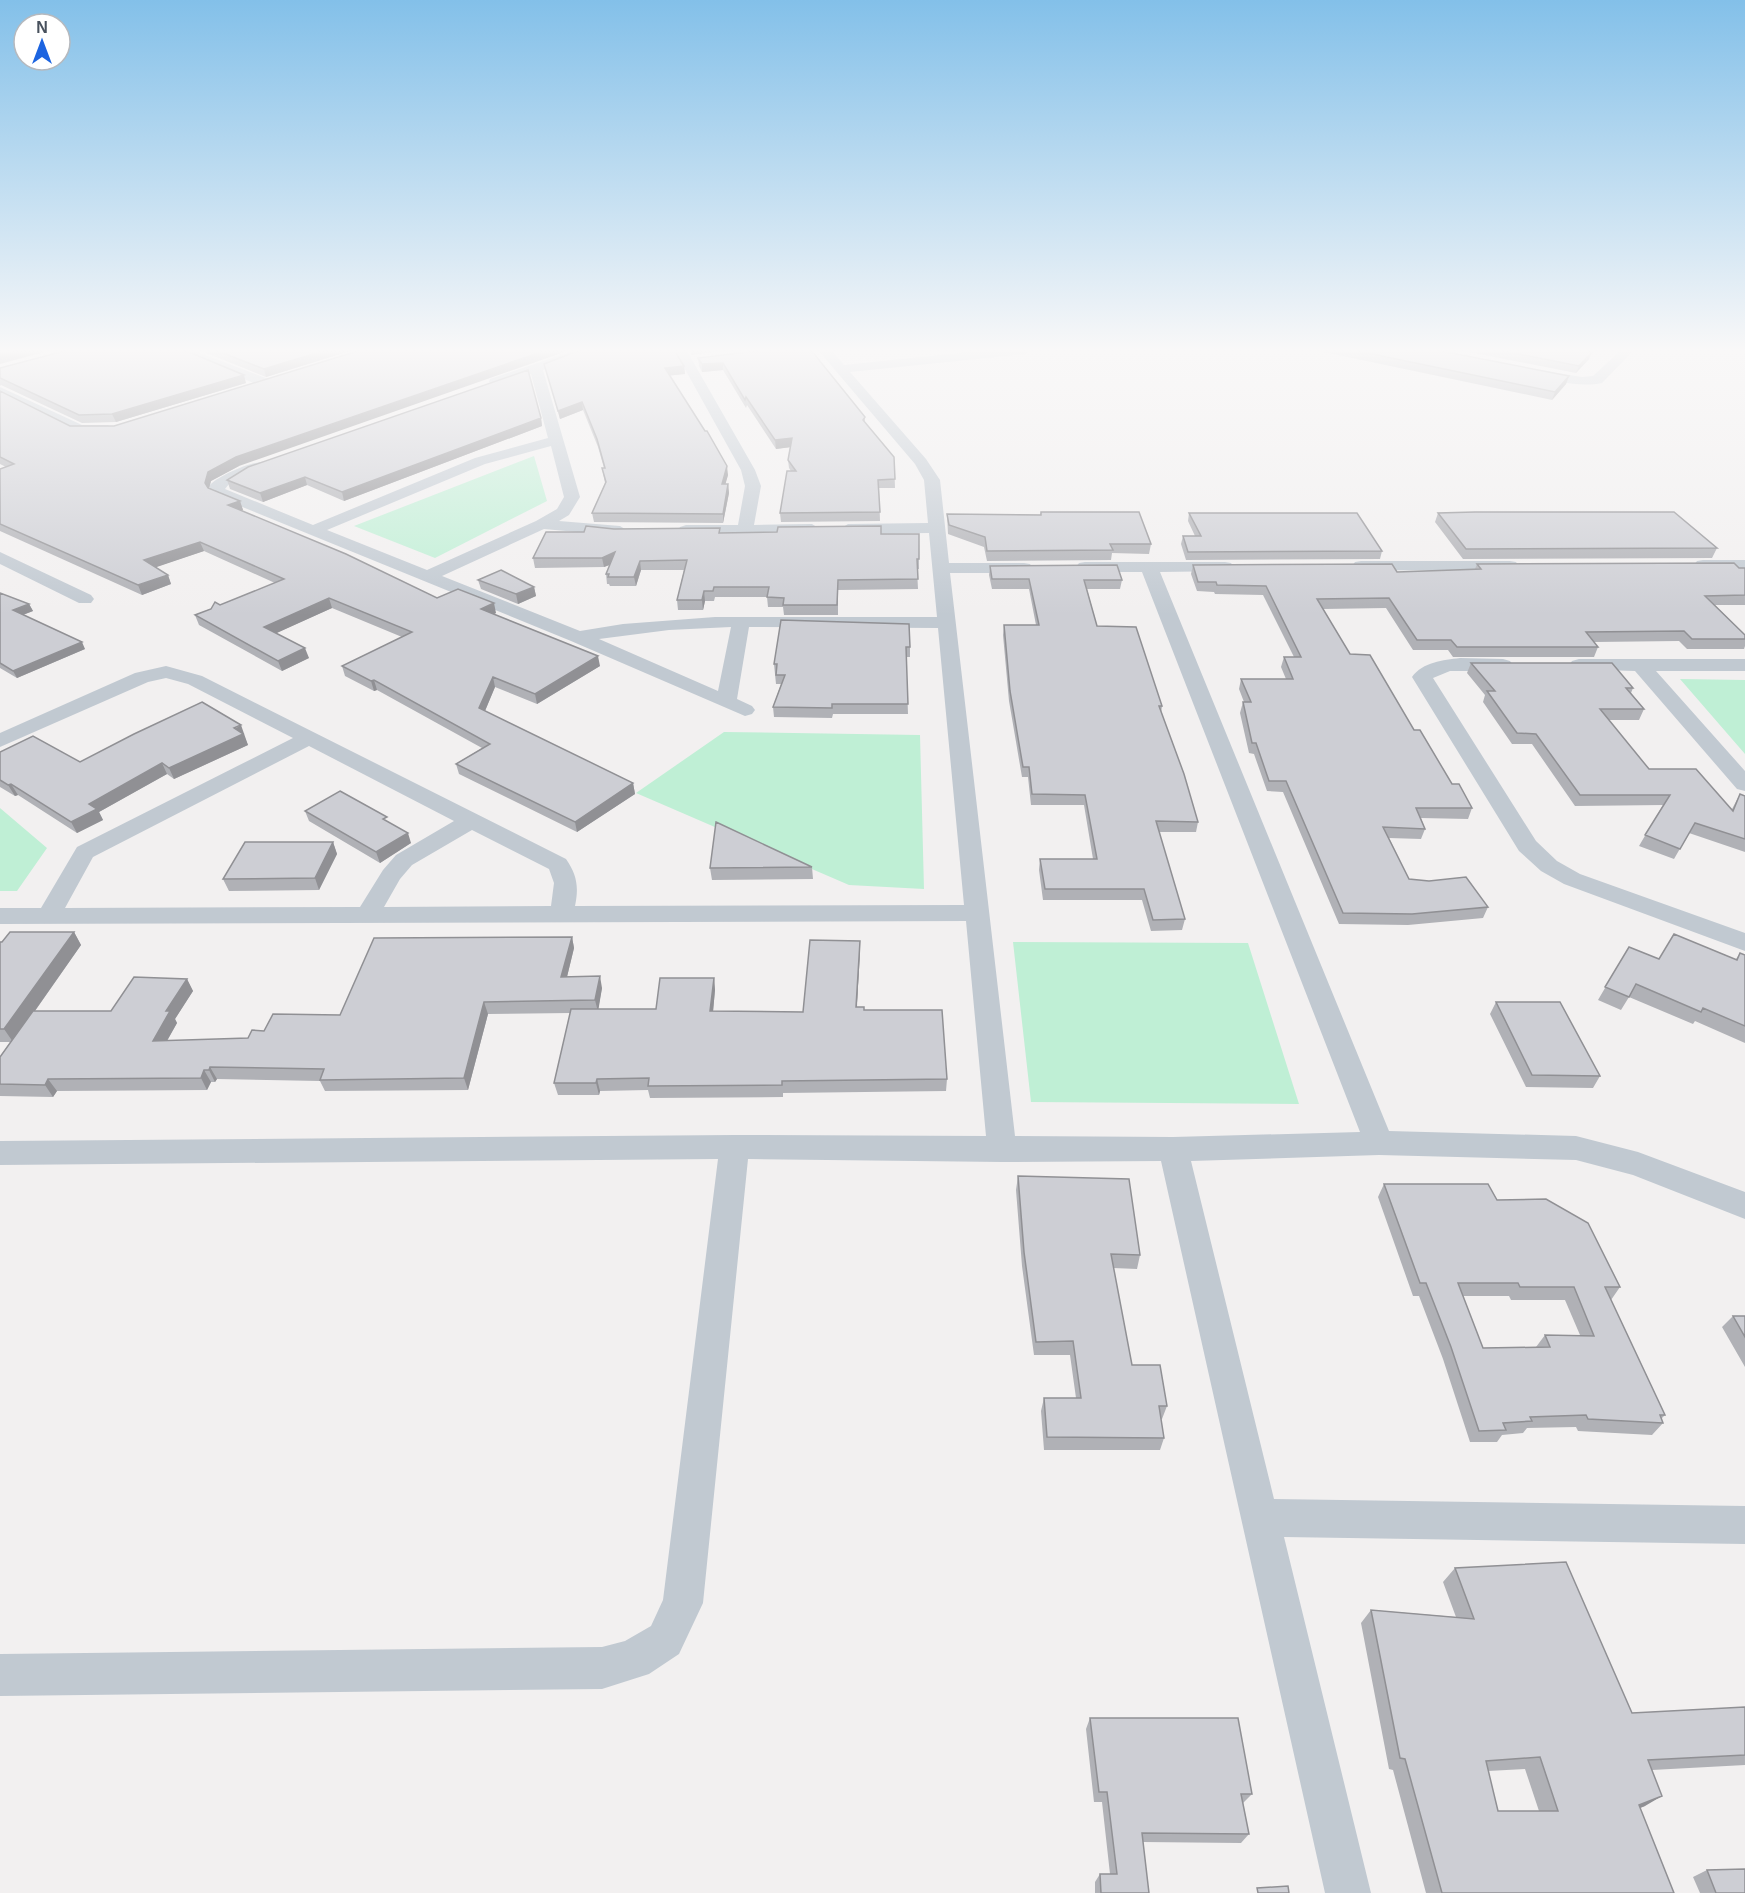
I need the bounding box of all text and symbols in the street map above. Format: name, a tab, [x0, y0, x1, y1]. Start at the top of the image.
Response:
north arrow	[12, 12, 72, 72]
text: N	[36, 19, 48, 36]

